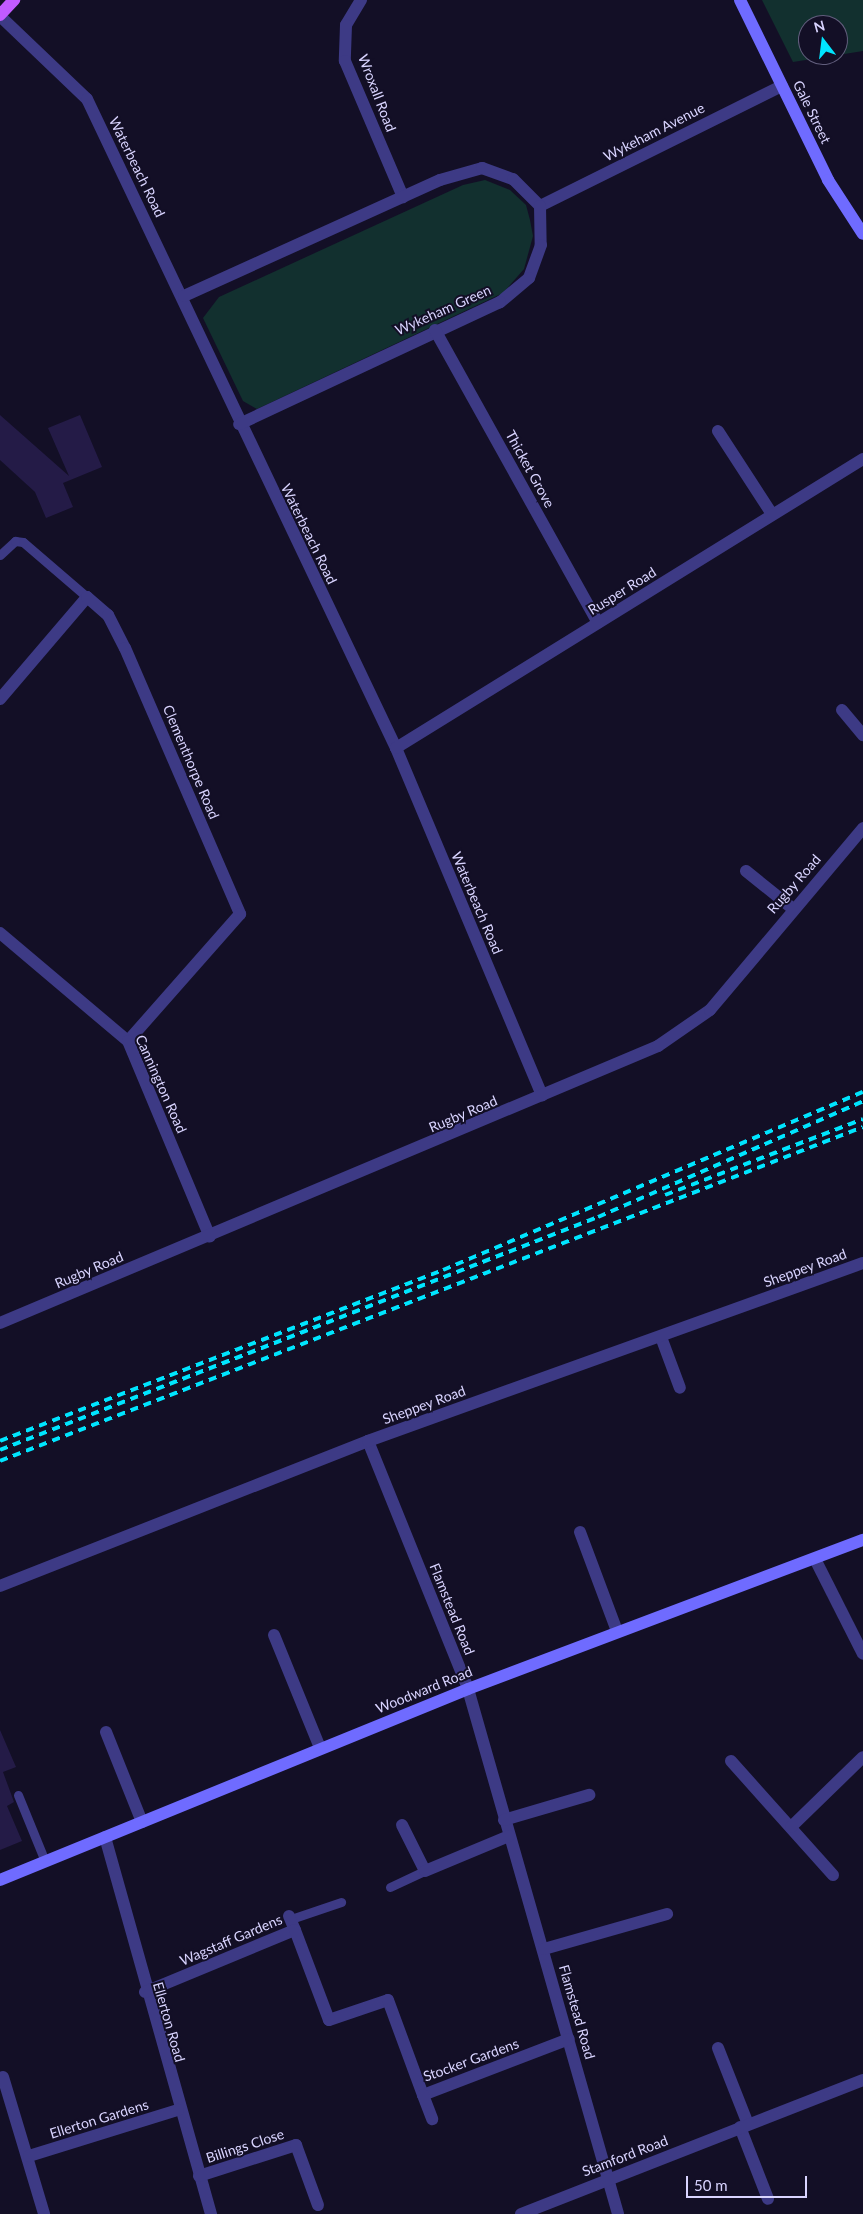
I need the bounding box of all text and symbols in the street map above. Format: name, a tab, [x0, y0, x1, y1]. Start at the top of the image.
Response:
north arrow	[798, 15, 848, 65]
text: N	[812, 16, 827, 36]
street label: Wroxall Road	[355, 52, 399, 134]
street label: Gale Street	[789, 78, 835, 146]
street label: Wykeham Avenue	[600, 99, 708, 165]
street label: Waterbeach Road	[105, 114, 169, 220]
street label: Wykeham Green	[393, 281, 493, 339]
street label: Thicket Grove	[502, 427, 558, 511]
street label: Waterbeach Road	[277, 481, 341, 587]
street label: Rusper Road	[585, 563, 659, 619]
street label: Clementhorpe Road	[159, 702, 223, 822]
street label: Waterbeach Road	[448, 849, 506, 957]
street label: Rugby Road	[764, 851, 824, 917]
street label: Cannington Road	[132, 1032, 190, 1136]
street label: Rugby Road	[426, 1092, 500, 1136]
street label: Sheppey Road	[761, 1245, 849, 1291]
street label: Rugby Road	[52, 1248, 126, 1292]
street label: Sheppey Road	[380, 1382, 468, 1428]
street label: Flamstead Road	[426, 1561, 478, 1657]
street label: Woodward Road	[373, 1663, 475, 1717]
street label: Wagstaff Gardens	[177, 1911, 285, 1969]
street label: Flamstead Road	[555, 1963, 599, 2061]
street label: Ellerton Road	[150, 1980, 188, 2064]
street label: Stocker Gardens	[421, 2035, 521, 2085]
street label: Ellerton Gardens	[48, 2096, 150, 2142]
street label: Billings Close	[204, 2125, 286, 2167]
street label: Stamford Road	[580, 2132, 670, 2180]
scale bar	[688, 2166, 809, 2198]
text: 50 m	[694, 2176, 728, 2194]

